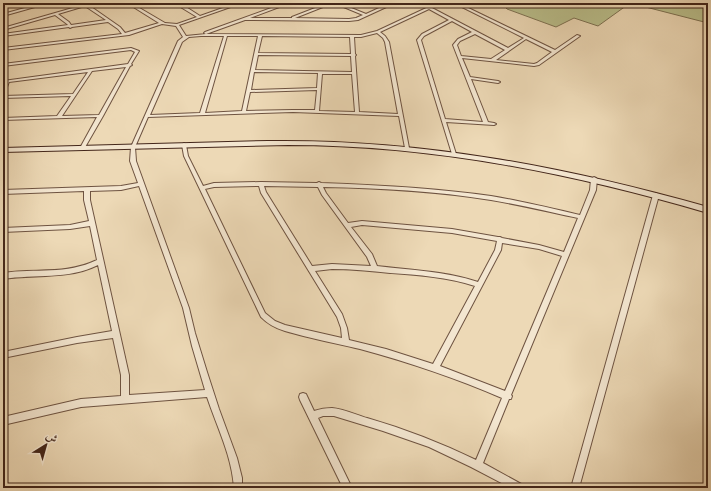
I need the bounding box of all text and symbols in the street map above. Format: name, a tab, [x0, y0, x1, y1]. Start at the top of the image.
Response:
north arrow	[26, 425, 66, 465]
text: ش	[43, 429, 60, 446]

